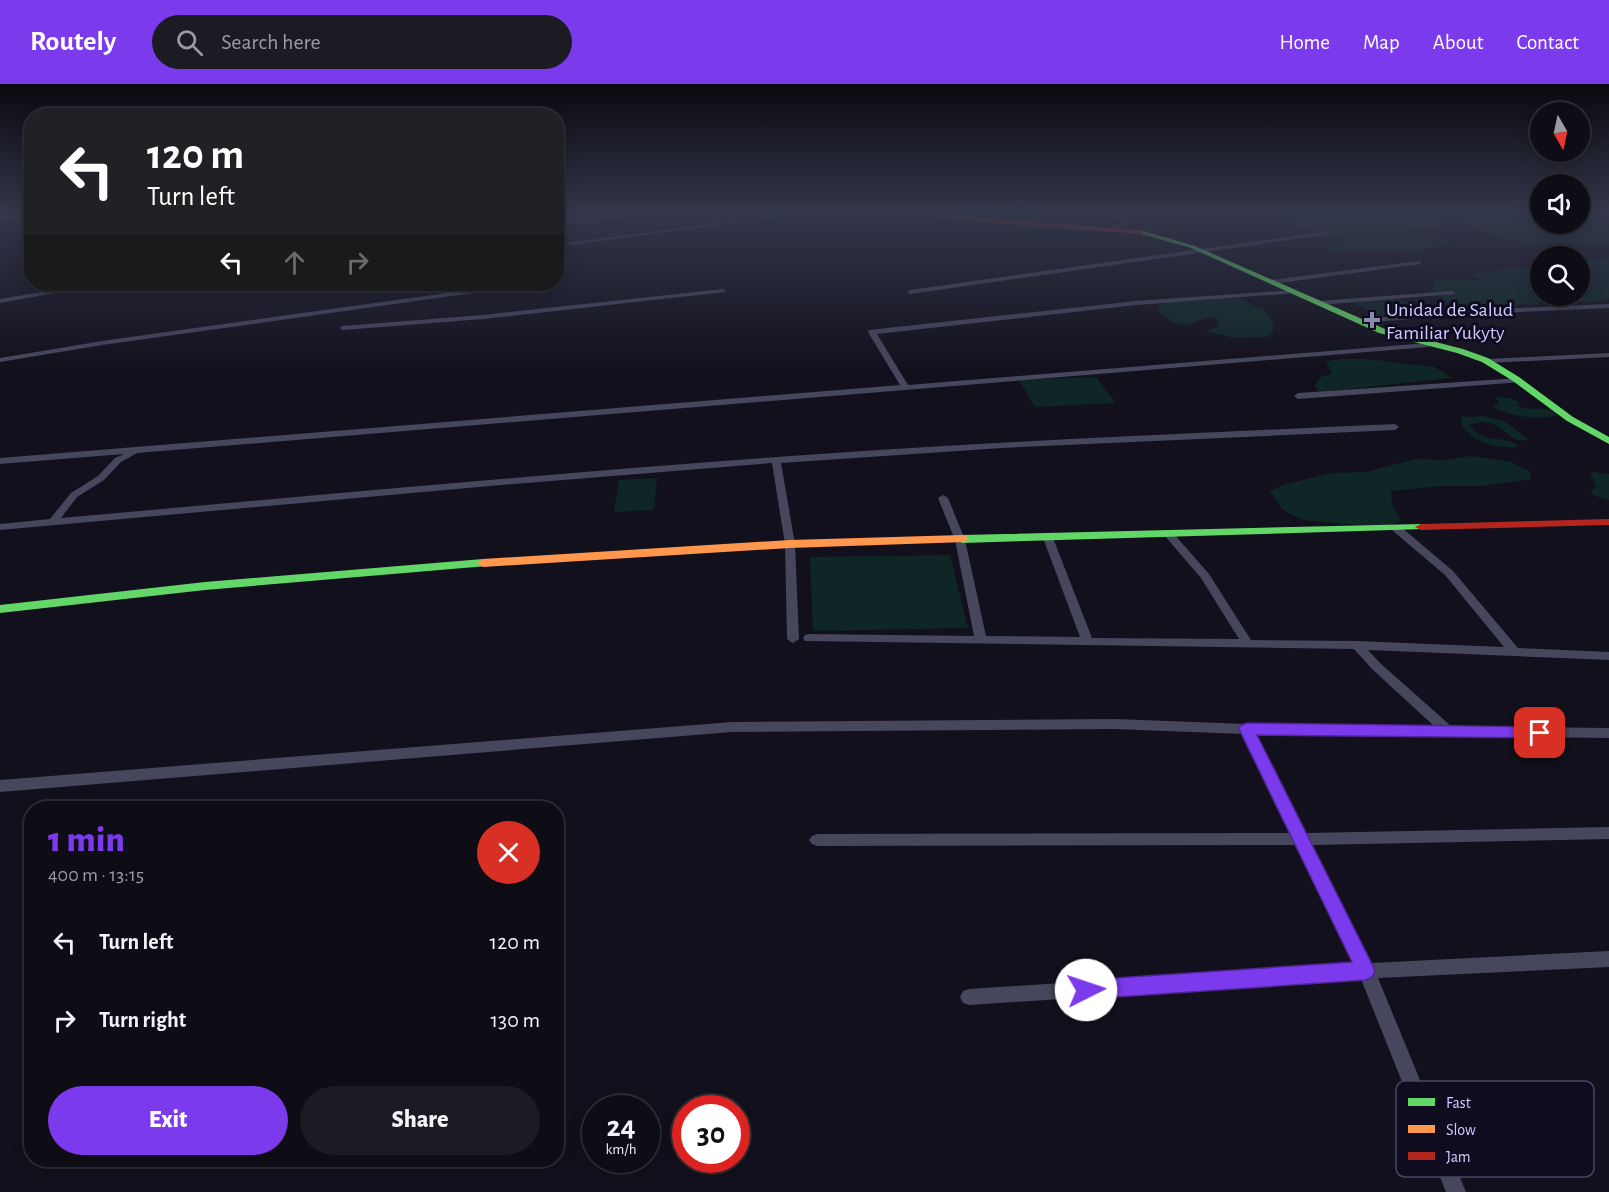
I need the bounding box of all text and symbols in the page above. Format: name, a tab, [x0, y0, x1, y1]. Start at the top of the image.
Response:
search box	[152, 15, 572, 69]
icon: search	[173, 26, 206, 59]
text: Routely	[30, 28, 116, 56]
text: Search here	[221, 31, 321, 53]
text: Home	[1279, 32, 1330, 53]
text: Map	[1363, 32, 1400, 53]
text: About	[1433, 32, 1483, 53]
text: Contact	[1516, 32, 1579, 53]
north arrow	[1530, 102, 1590, 162]
map controls	[1530, 102, 1590, 306]
icon: left	[48, 132, 126, 210]
text: 120 m	[147, 134, 244, 176]
button: sound	[1530, 174, 1590, 234]
text: Turn left	[147, 183, 235, 210]
icon: left	[215, 246, 248, 279]
icon: ahead	[278, 246, 311, 279]
icon: right	[341, 246, 374, 279]
button: search	[1530, 246, 1590, 306]
place label: Unidad de Salud Familiar Yukyty	[1386, 300, 1513, 343]
marker: Unidad de Salud Familiar Yukyty	[1363, 311, 1381, 329]
pin	[1514, 707, 1565, 758]
icon: arrive	[1523, 716, 1556, 749]
button: close	[477, 821, 540, 884]
text: 1 min	[48, 822, 125, 858]
text: 400 m · 13:15	[48, 865, 144, 885]
icon: left	[48, 926, 81, 959]
text: Turn left	[99, 931, 173, 953]
text: 120 m	[490, 931, 540, 953]
position arrow	[1054, 958, 1118, 1022]
icon: right	[48, 1004, 81, 1037]
text: Turn right	[99, 1009, 186, 1031]
text: 130 m	[491, 1009, 540, 1031]
legend	[1396, 1081, 1594, 1177]
button: Exit	[48, 1086, 288, 1155]
button: Share	[300, 1086, 540, 1155]
speed limit sign: 30	[672, 1095, 750, 1173]
text: Fast	[1446, 1095, 1471, 1111]
text: 24	[606, 1112, 636, 1142]
text: Slow	[1446, 1122, 1476, 1138]
text: km/h	[606, 1142, 636, 1157]
text: Jam	[1446, 1149, 1471, 1165]

